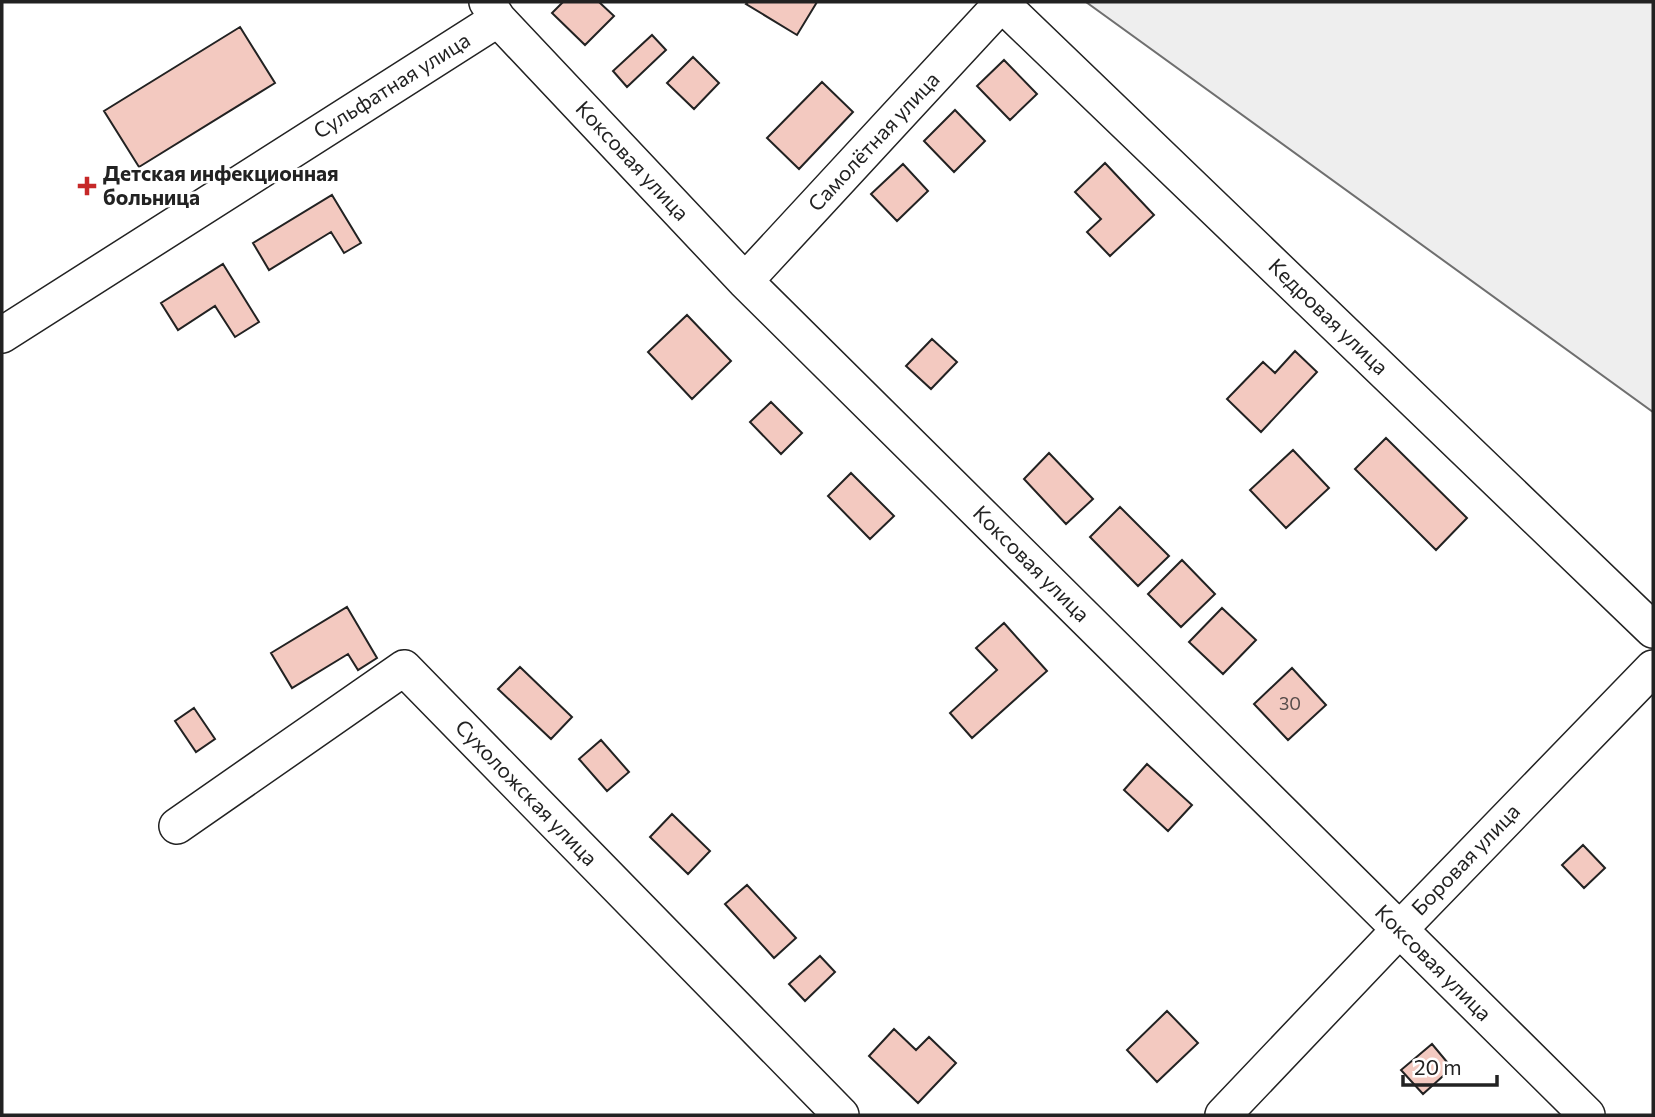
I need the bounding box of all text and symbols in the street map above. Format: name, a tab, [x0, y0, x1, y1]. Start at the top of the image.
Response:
street label: Сульфатная улица	[308, 27, 474, 143]
street label: Самолётная улица	[802, 66, 944, 216]
street label: Коксовая улица	[571, 95, 695, 225]
place label: Детская инфекционная больница	[103, 160, 339, 209]
marker: Детская инфекционная больница	[77, 176, 97, 196]
street label: Кедровая улица	[1264, 253, 1394, 379]
street label: Коксовая улица	[969, 500, 1095, 626]
house number: 30	[1279, 692, 1301, 714]
street label: Сухоложская улица	[451, 714, 603, 870]
street label: Боровая улица	[1406, 798, 1524, 920]
street label: Коксовая улица	[1371, 899, 1497, 1025]
scale bar	[1403, 1044, 1498, 1088]
text: 20 m	[1414, 1054, 1462, 1079]

